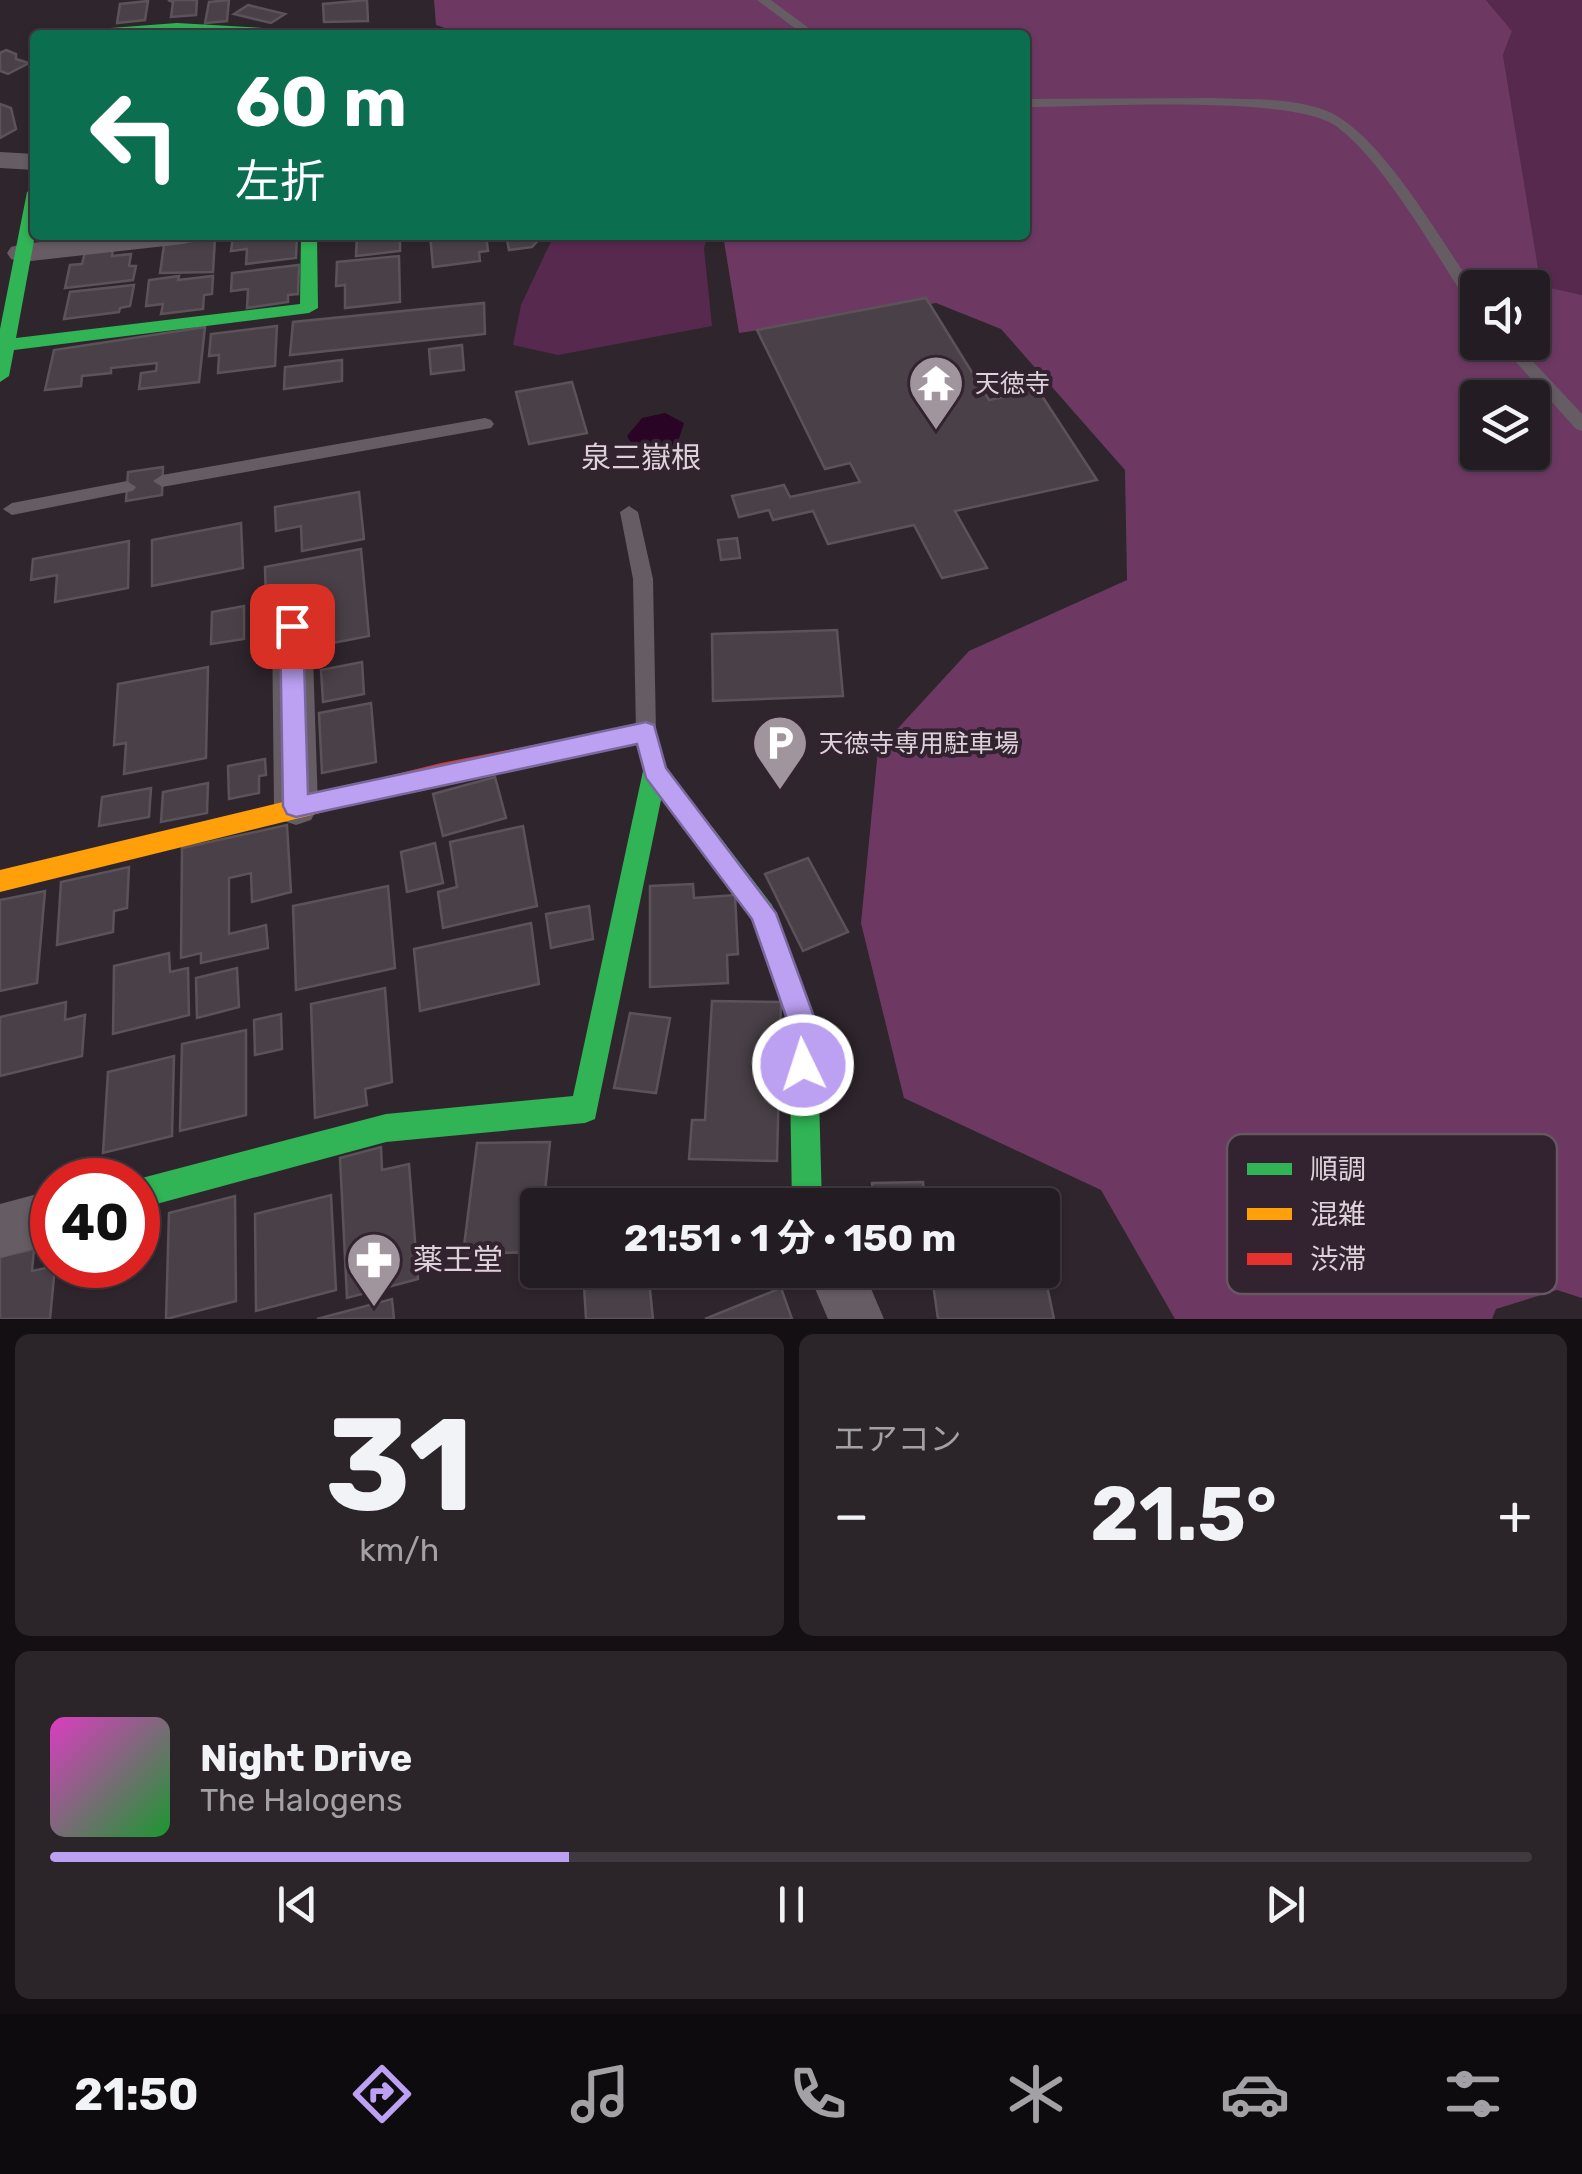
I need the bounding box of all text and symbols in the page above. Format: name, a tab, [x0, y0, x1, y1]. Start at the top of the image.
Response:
text: 60 m	[235, 61, 407, 144]
icon: left	[70, 70, 200, 200]
text: 左折	[235, 155, 325, 208]
map controls	[1460, 270, 1550, 470]
button: sound	[1460, 270, 1550, 360]
temple icon: 天徳寺	[906, 353, 966, 432]
place label: 天徳寺	[975, 369, 1050, 398]
button: layers	[1460, 380, 1550, 470]
district label: 泉三嶽根	[581, 440, 701, 476]
pin	[250, 584, 335, 669]
icon: arrive	[265, 599, 320, 654]
parking icon: 天徳寺専用駐車場	[750, 713, 810, 792]
place label: 天徳寺専用駐車場	[819, 729, 1019, 758]
position arrow	[751, 1013, 855, 1117]
legend	[1227, 1134, 1557, 1294]
text: 順調	[1310, 1153, 1366, 1186]
speed limit sign: 40	[30, 1158, 160, 1288]
text: 混雑	[1310, 1198, 1366, 1231]
text: 21:51 · 1 分 · 150 m	[624, 1215, 956, 1261]
pharmacy icon: 薬王堂	[344, 1230, 404, 1309]
place label: 薬王堂	[413, 1242, 503, 1278]
text: 渋滞	[1310, 1243, 1366, 1276]
text: 31	[325, 1388, 474, 1543]
text: エアコン	[834, 1420, 962, 1458]
text: 21.5°	[1090, 1470, 1277, 1559]
text: −	[834, 1483, 869, 1548]
text: +	[1498, 1483, 1532, 1548]
text: km/h	[359, 1531, 439, 1569]
text: Night Drive	[200, 1735, 412, 1781]
text: The Halogens	[200, 1781, 403, 1819]
icon: previous	[270, 1877, 325, 1932]
icon: pause	[764, 1877, 819, 1932]
icon: next	[1258, 1877, 1313, 1932]
icon: directions	[347, 2059, 417, 2129]
icon: music	[565, 2059, 635, 2129]
icon: phone	[783, 2059, 853, 2129]
icon: climate	[1001, 2059, 1071, 2129]
icon: car	[1220, 2059, 1290, 2129]
icon: filters	[1438, 2059, 1508, 2129]
text: 21:50	[74, 2068, 199, 2121]

